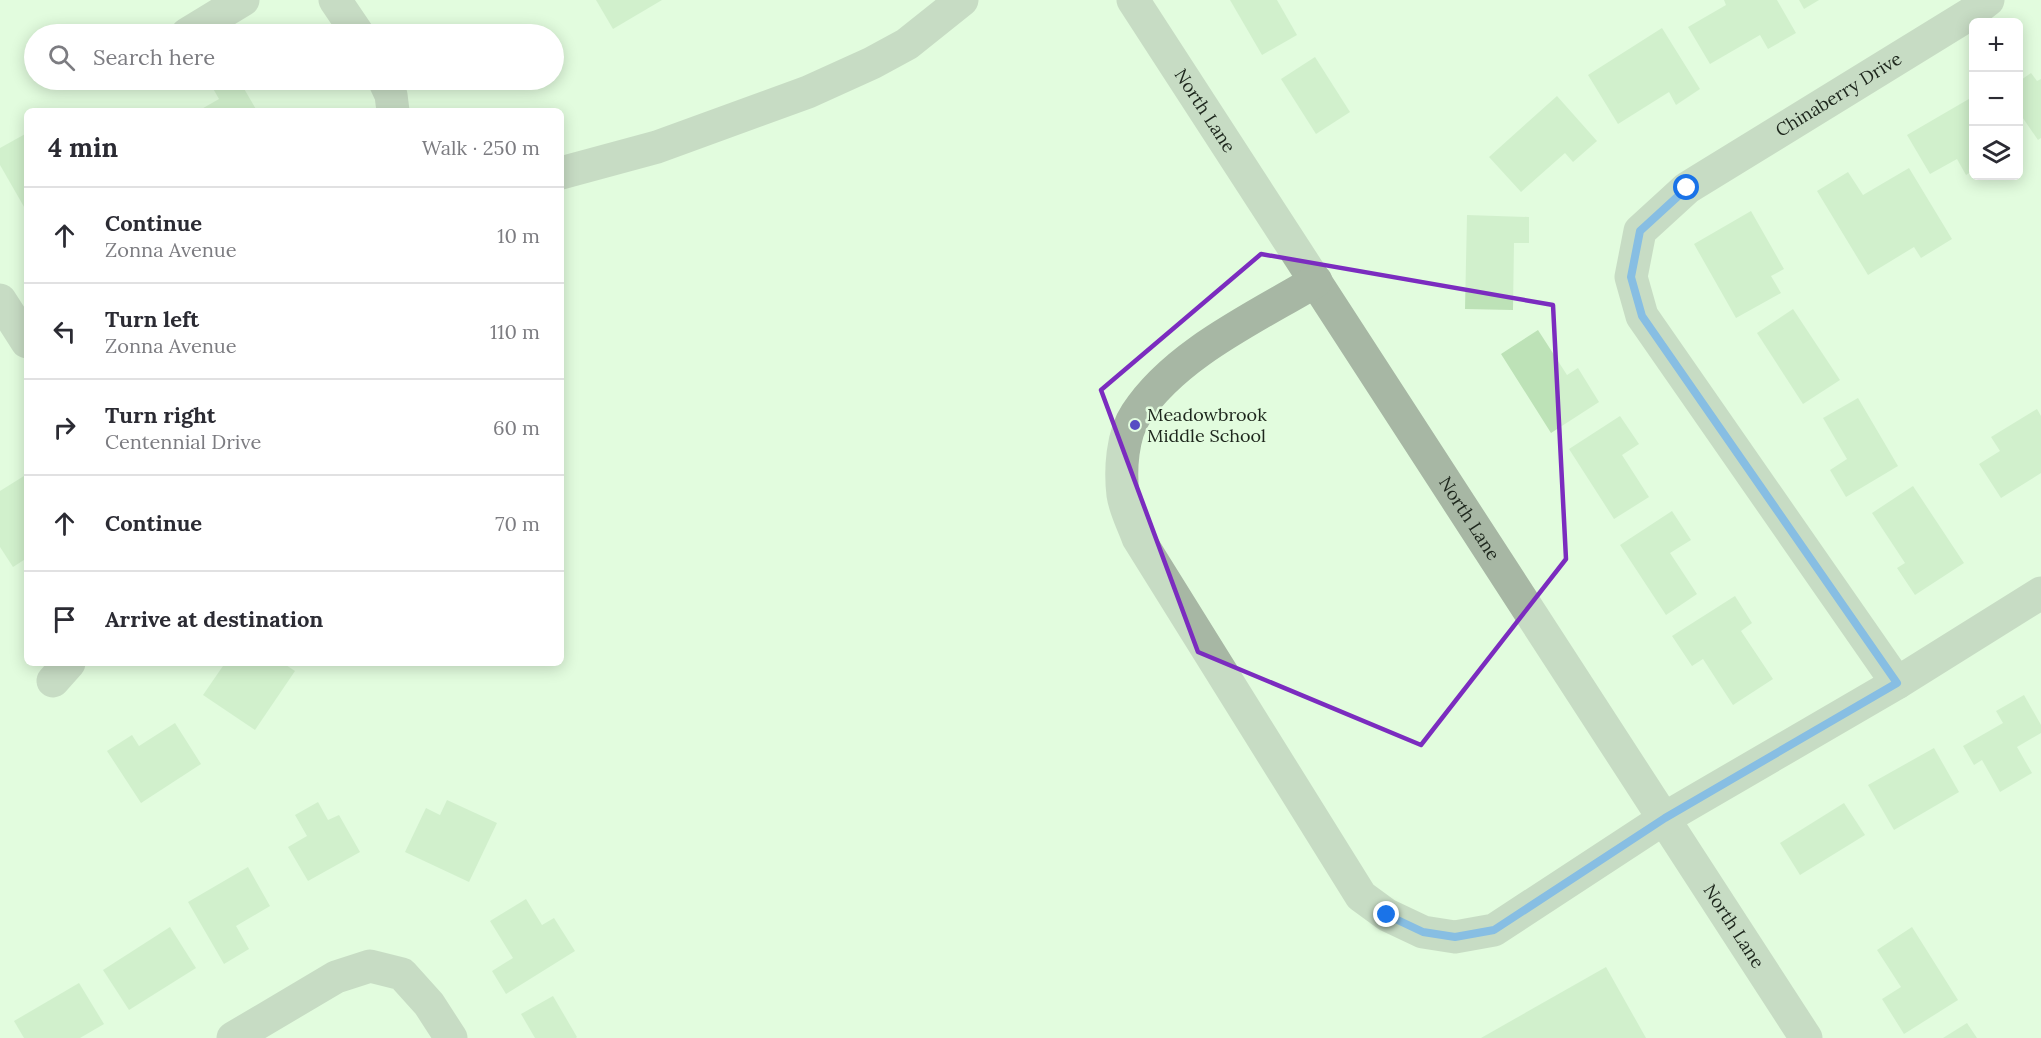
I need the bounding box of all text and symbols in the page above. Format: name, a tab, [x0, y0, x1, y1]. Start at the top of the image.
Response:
map controls	[1969, 18, 2023, 180]
button: +	[1969, 18, 2023, 72]
search box	[24, 24, 564, 90]
icon: search	[45, 41, 78, 74]
text: Search here	[93, 43, 215, 71]
street label: Chinaberry Drive	[1771, 47, 1906, 142]
street label: North Lane	[1170, 64, 1241, 157]
button: −	[1969, 72, 2023, 126]
button: layers	[1969, 126, 2023, 180]
text: 4 min	[48, 131, 118, 164]
text: Walk · 250 m	[422, 135, 540, 160]
route start	[1673, 174, 1699, 200]
text: Continue	[105, 209, 202, 237]
icon: ahead	[48, 219, 81, 252]
text: 10 m	[497, 223, 540, 248]
text: Zonna Avenue	[105, 237, 237, 262]
text: Turn left	[105, 305, 199, 333]
icon: left	[48, 315, 81, 348]
text: 110 m	[490, 319, 540, 344]
text: Zonna Avenue	[105, 333, 237, 358]
text: Turn right	[105, 401, 216, 429]
place label: Meadowbrook Middle School	[1147, 403, 1267, 447]
icon: right	[48, 411, 81, 444]
text: 60 m	[493, 415, 540, 440]
marker: Meadowbrook Middle School	[1128, 418, 1142, 432]
text: Centennial Drive	[105, 429, 261, 454]
street label: North Lane	[1434, 472, 1505, 565]
icon: ahead	[48, 507, 81, 540]
text: Continue	[105, 509, 202, 537]
text: 70 m	[495, 511, 540, 536]
icon: arrive	[48, 603, 81, 636]
text: Arrive at destination	[105, 605, 323, 633]
street label: North Lane	[1698, 880, 1770, 973]
route end	[1373, 901, 1399, 927]

